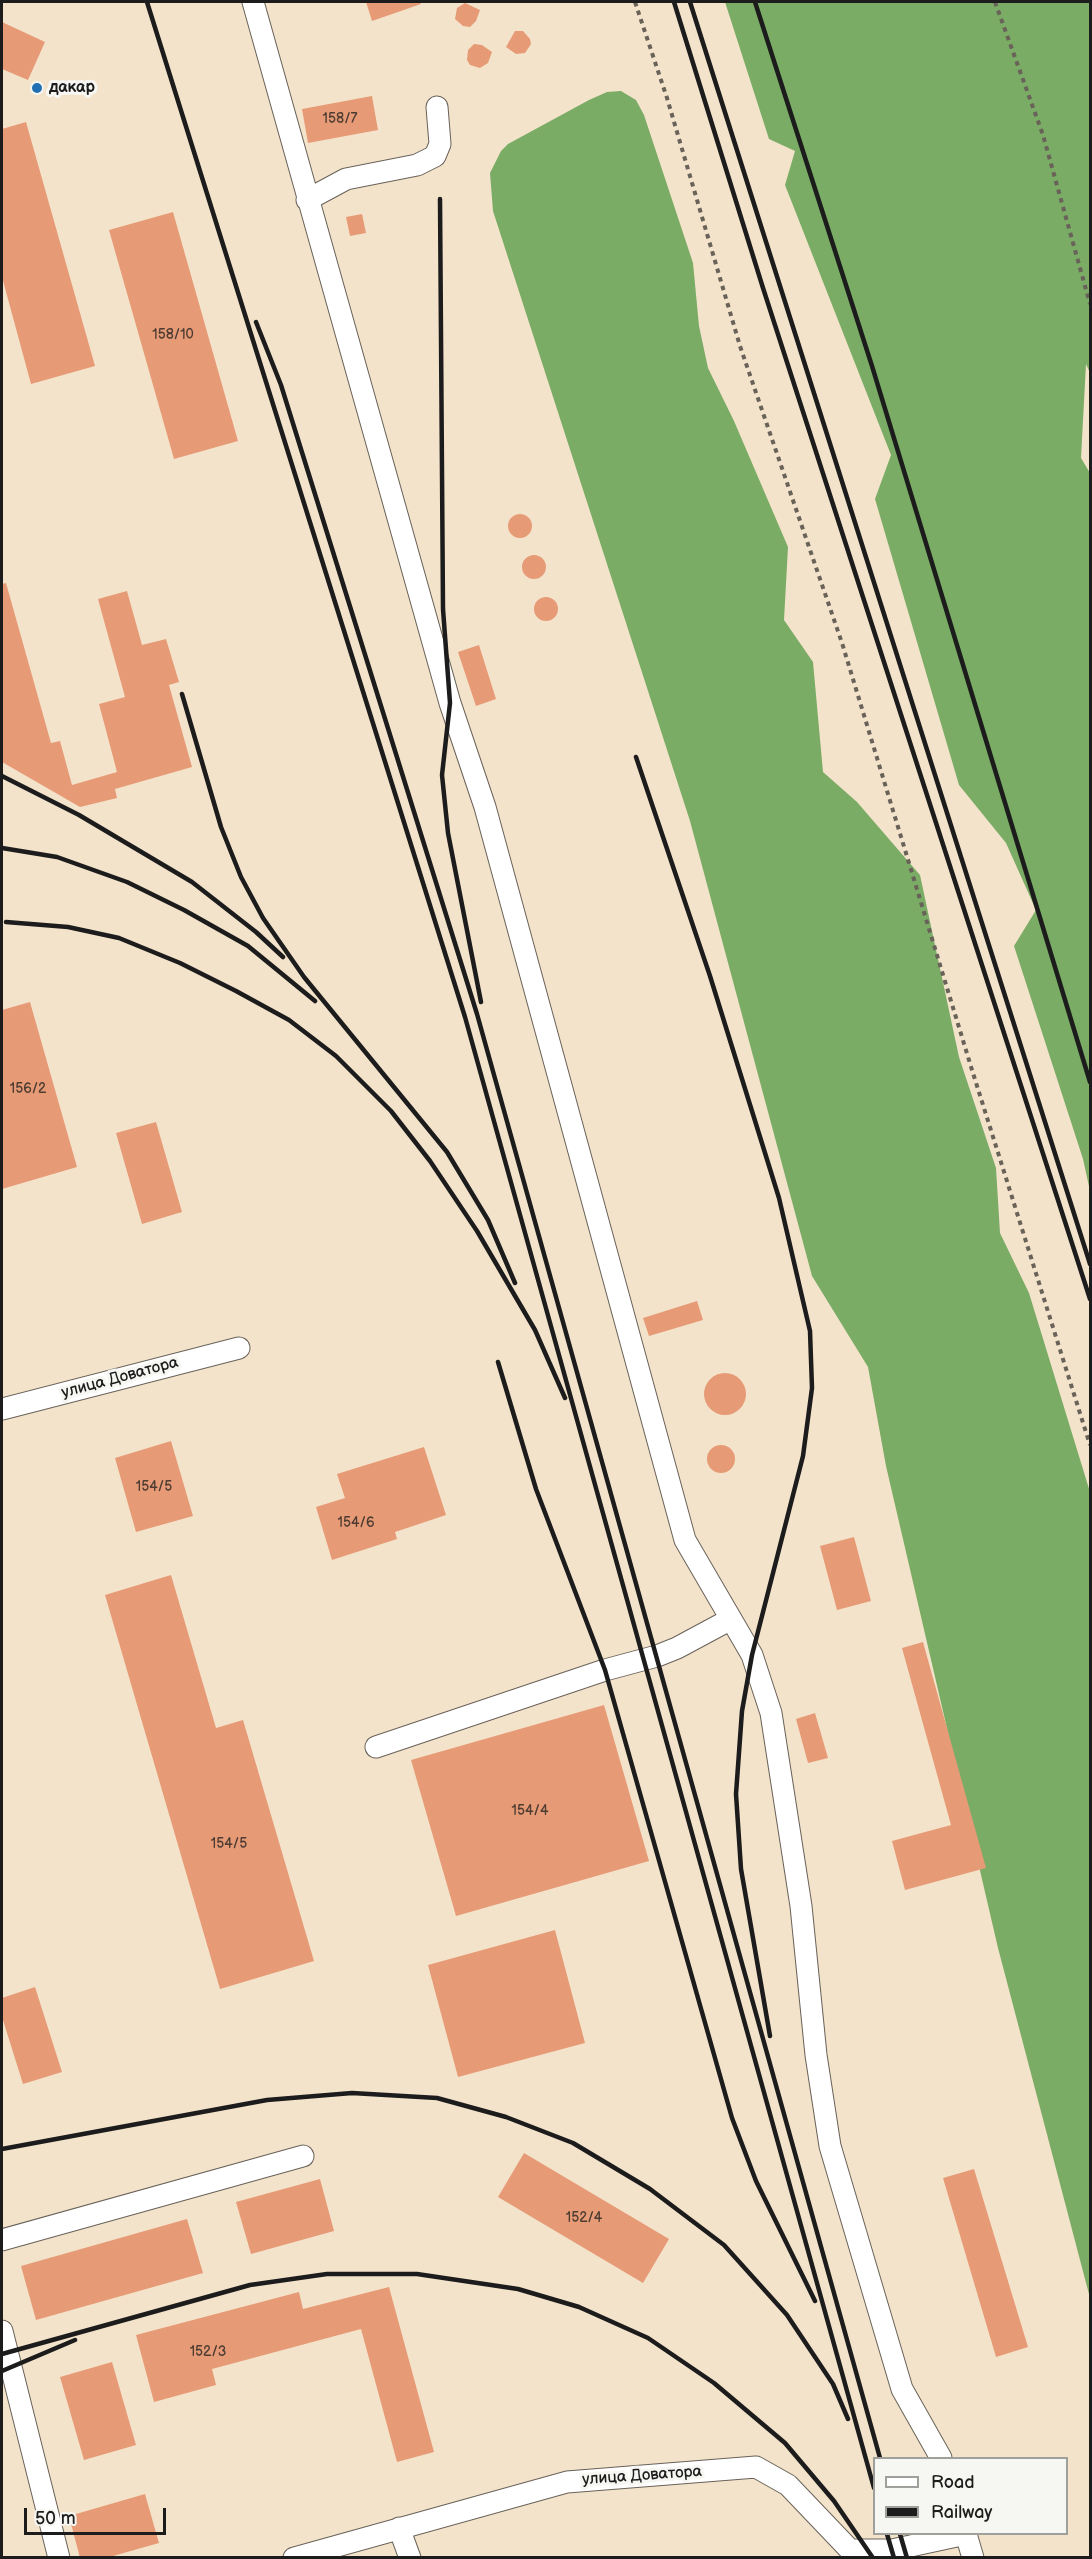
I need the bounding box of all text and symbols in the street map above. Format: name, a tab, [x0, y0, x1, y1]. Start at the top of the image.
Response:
place label: дакар	[49, 78, 95, 98]
marker: дакар	[30, 81, 44, 95]
house number: 158/7	[323, 111, 357, 127]
house number: 158/10	[152, 327, 194, 343]
house number: 156/2	[10, 1081, 46, 1097]
street label: улица Доватора	[60, 1353, 180, 1403]
house number: 154/5	[136, 1479, 172, 1495]
house number: 154/6	[338, 1515, 374, 1531]
house number: 154/4	[512, 1803, 548, 1819]
house number: 154/5	[211, 1836, 247, 1852]
house number: 152/4	[566, 2210, 602, 2226]
house number: 152/3	[190, 2344, 226, 2360]
legend	[873, 2457, 1068, 2535]
street label: улица Доватора	[581, 2462, 703, 2490]
text: Road	[931, 2472, 975, 2493]
scale bar	[27, 2496, 170, 2534]
text: Railway	[931, 2502, 993, 2523]
text: 50 m	[35, 2508, 76, 2529]

